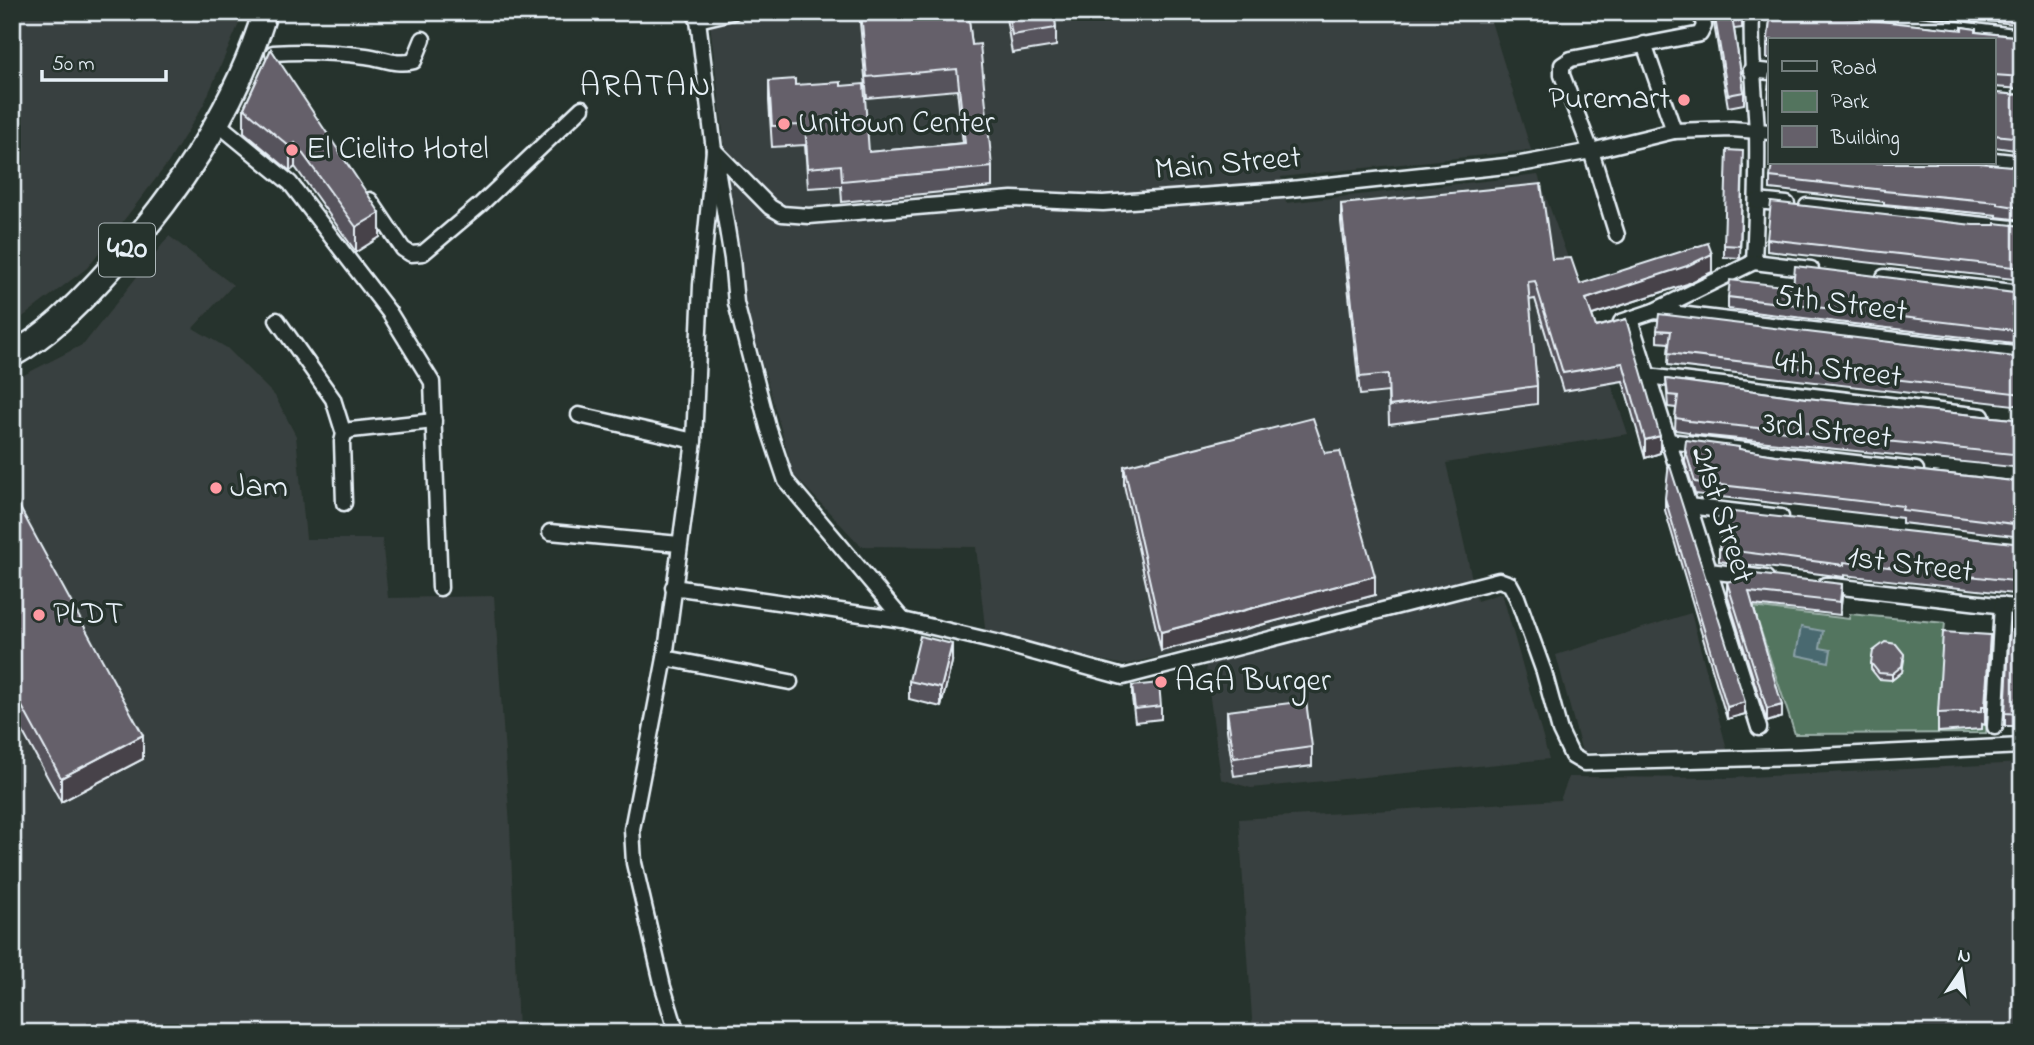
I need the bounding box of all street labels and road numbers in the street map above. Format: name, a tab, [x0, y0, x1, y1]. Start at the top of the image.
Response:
street label: Main Street	[1153, 135, 1303, 195]
road number: 420	[99, 224, 155, 276]
street label: 5th Street	[1772, 274, 1910, 336]
street label: 4th Street	[1772, 340, 1905, 402]
street label: 3rd Street	[1760, 401, 1895, 463]
street label: 21st Street	[1677, 440, 1765, 590]
street label: 1st Street	[1845, 535, 1976, 597]

